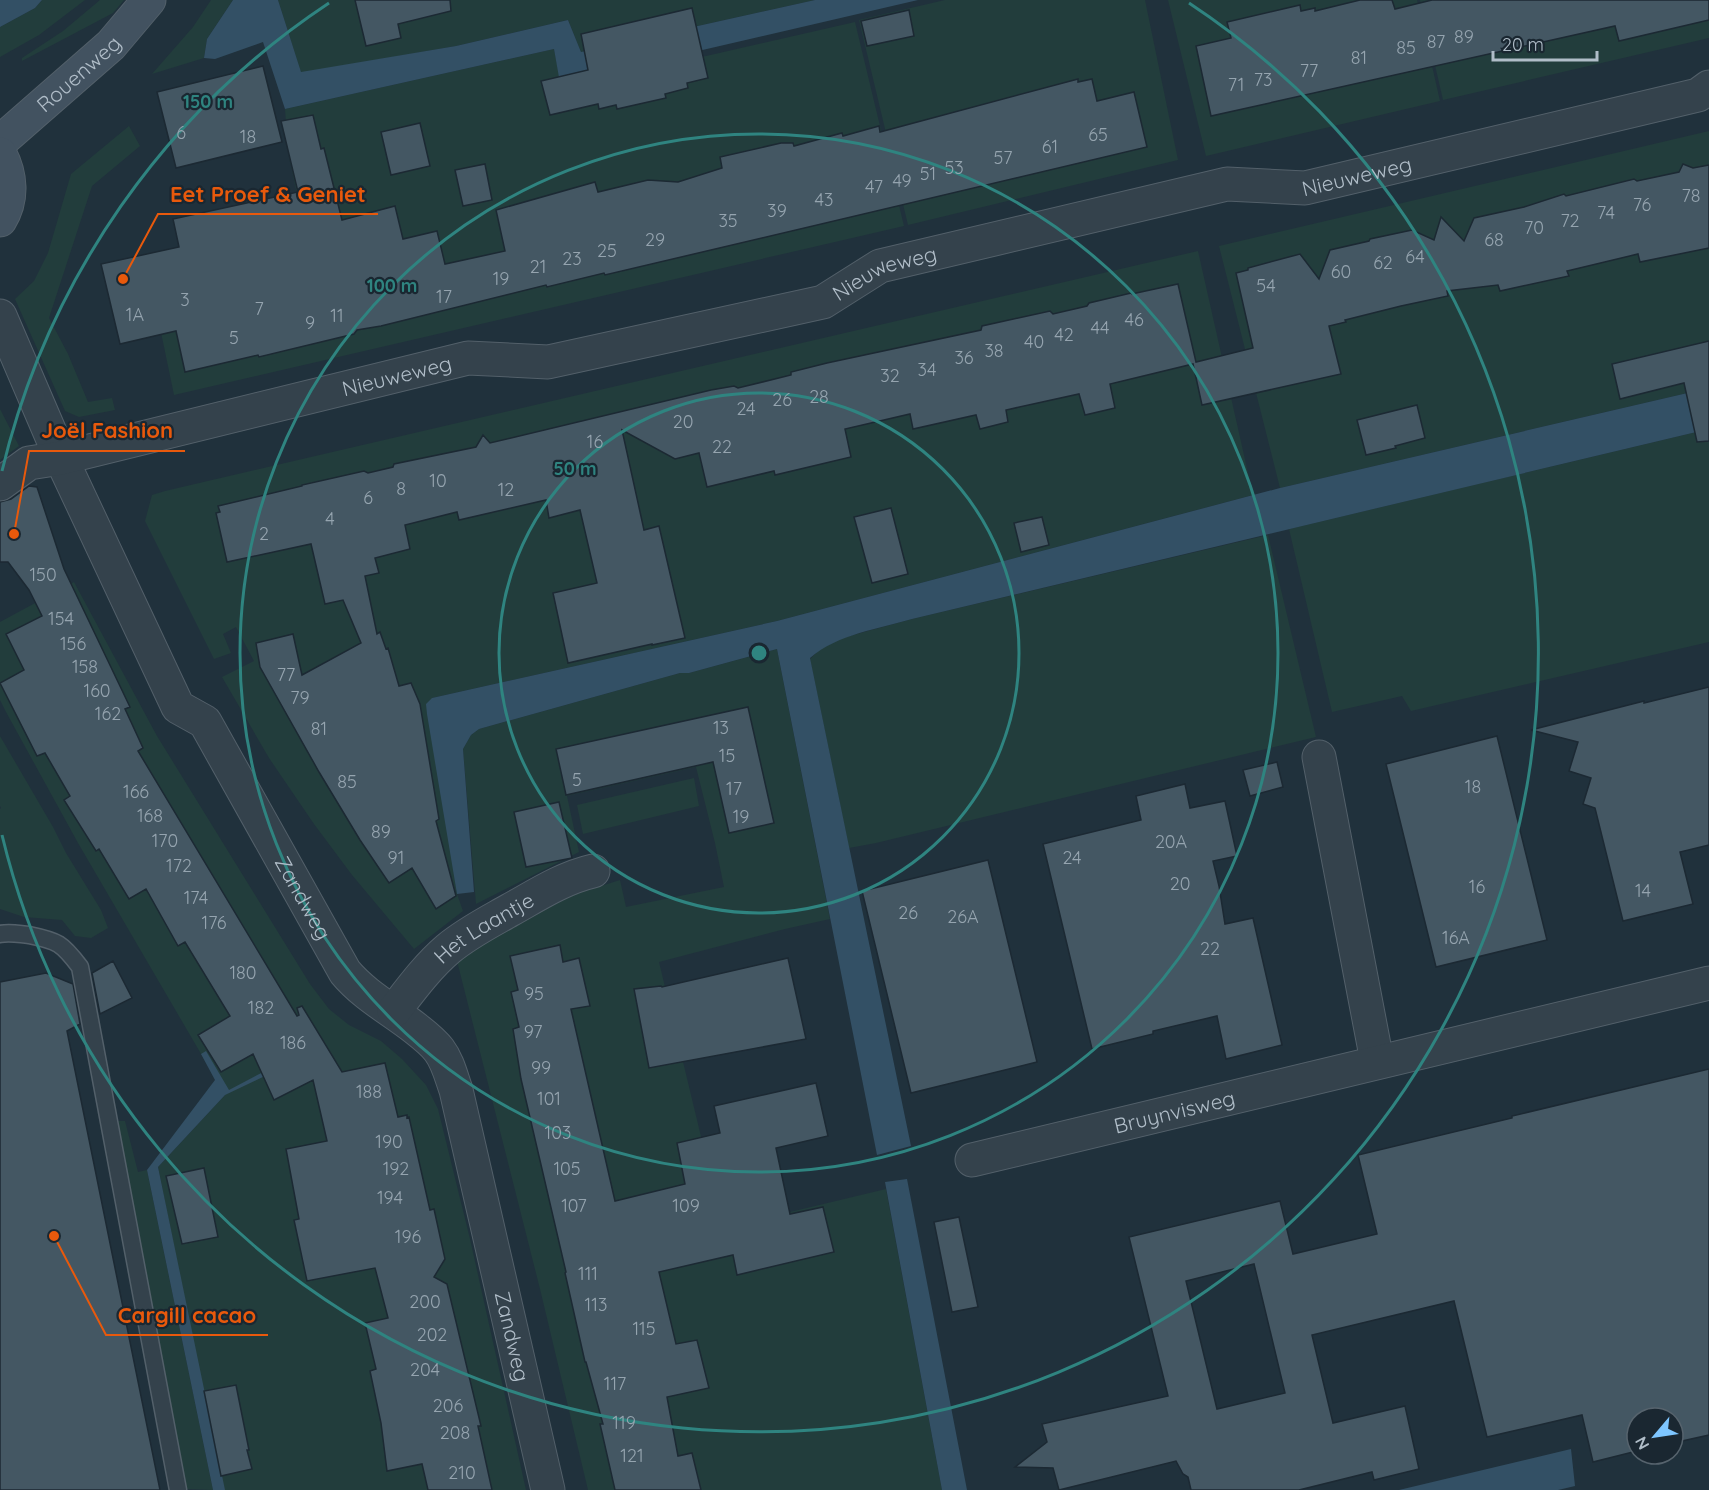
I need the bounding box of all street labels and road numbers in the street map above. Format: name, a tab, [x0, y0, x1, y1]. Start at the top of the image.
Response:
street label: Rouenweg	[31, 30, 126, 117]
street label: Nieuweweg	[1299, 150, 1414, 201]
street label: Nieuweweg	[827, 240, 939, 306]
street label: Nieuweweg	[339, 350, 454, 401]
street label: Zandweg	[270, 851, 337, 944]
street label: Het Laantje	[428, 886, 538, 969]
street label: Bruynvisweg	[1111, 1084, 1237, 1139]
street label: Zandweg	[490, 1289, 536, 1384]

